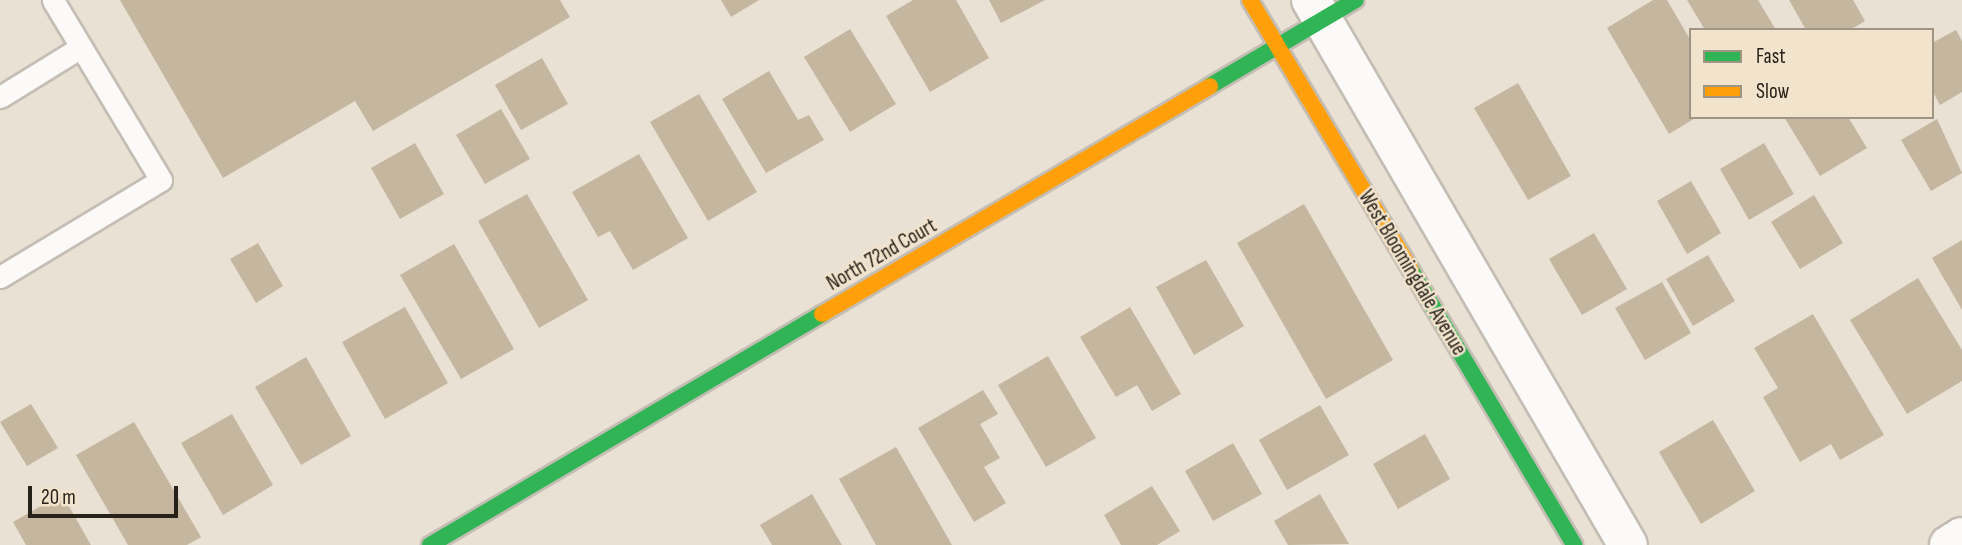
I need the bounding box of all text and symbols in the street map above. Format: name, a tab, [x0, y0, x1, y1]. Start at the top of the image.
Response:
legend	[1689, 28, 1934, 119]
text: Fast	[1756, 44, 1786, 69]
text: Slow	[1756, 79, 1789, 104]
street label: West Bloomingdale Avenue	[1353, 186, 1471, 360]
street label: North 72nd Court	[823, 213, 941, 297]
scale bar	[32, 472, 182, 516]
text: 20 m	[41, 485, 76, 510]

